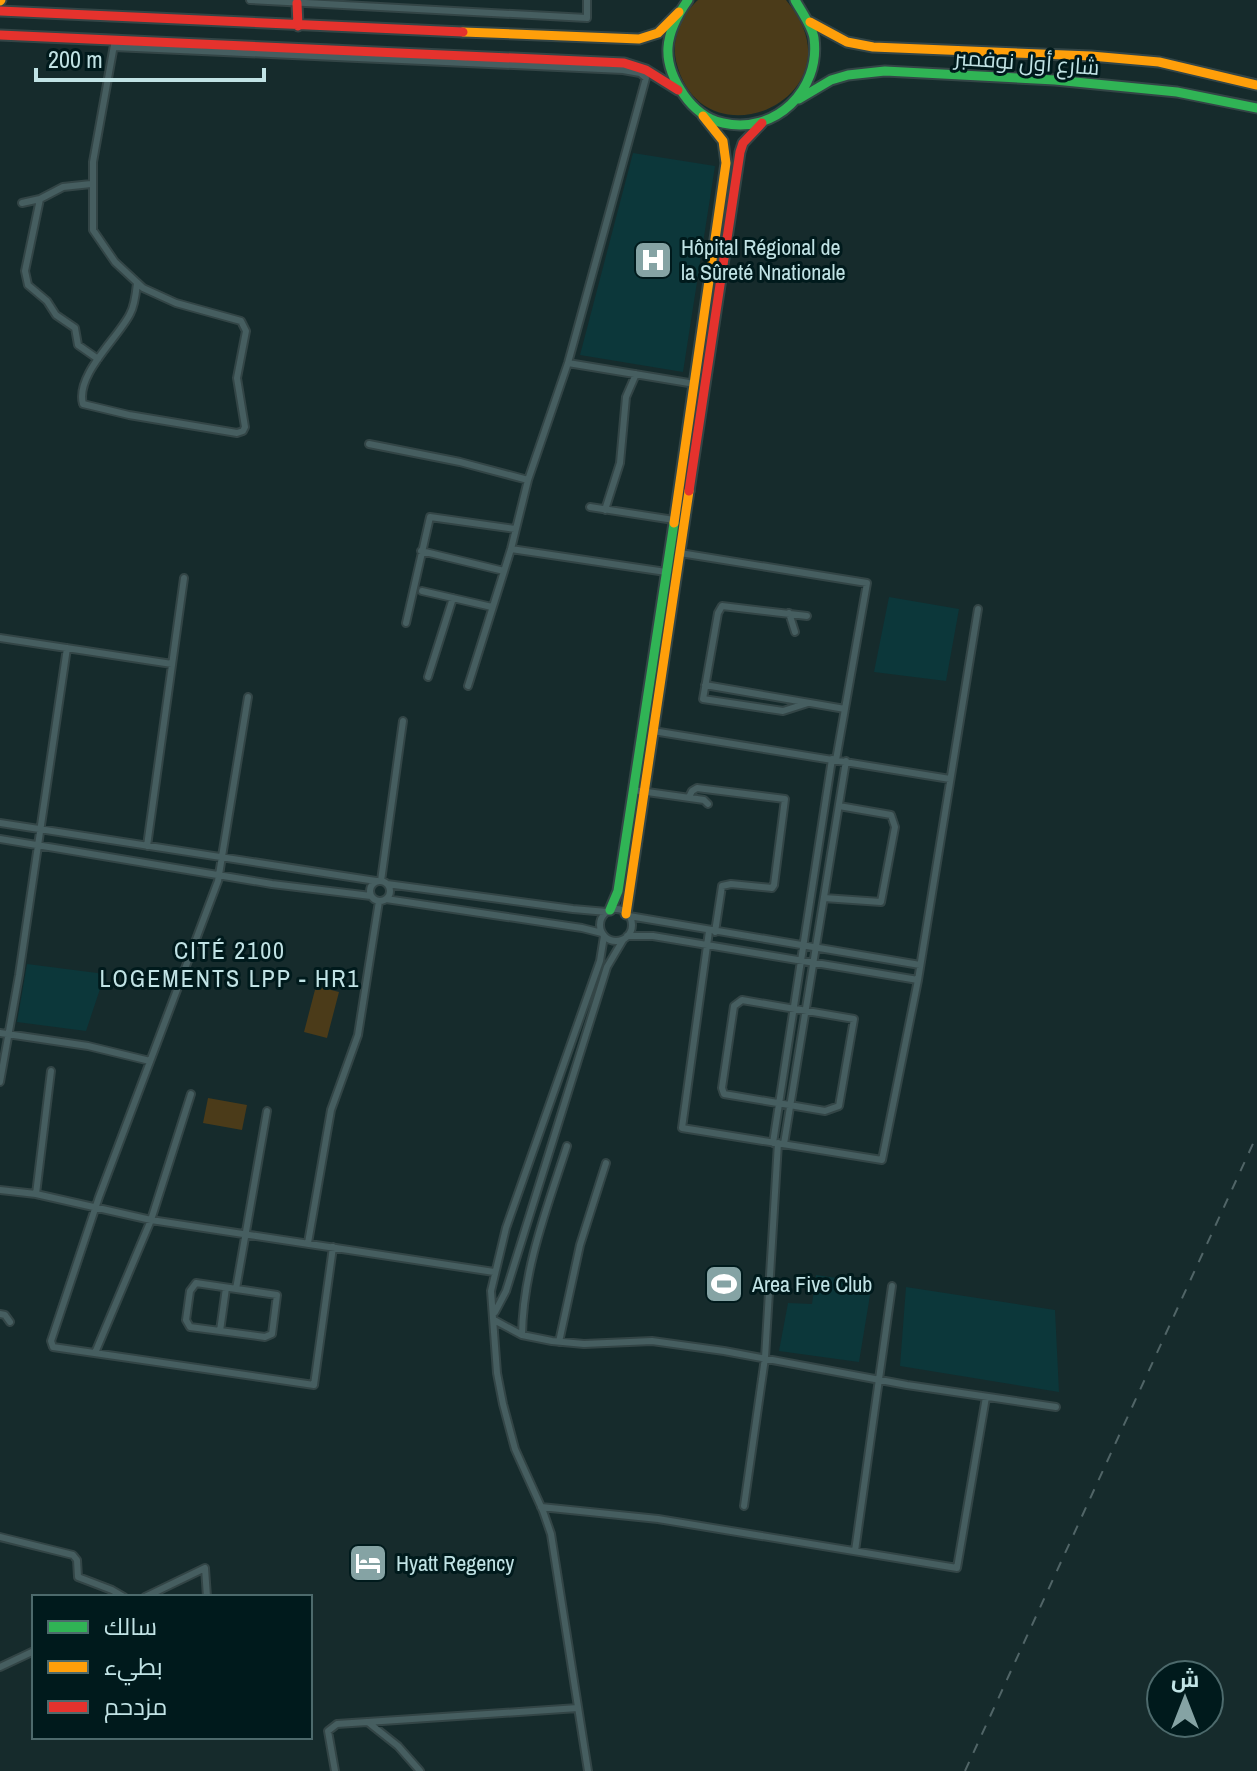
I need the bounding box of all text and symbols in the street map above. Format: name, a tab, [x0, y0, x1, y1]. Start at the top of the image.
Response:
scale bar	[36, 32, 264, 82]
street label: شارع أول نوفمبر	[952, 42, 1100, 82]
text: 200 m	[48, 43, 103, 75]
place label: Hôpital Régional de la Sûreté Nnationale	[681, 232, 845, 287]
hospital icon: Hôpital Régional de la Sûreté Nnationale	[632, 239, 674, 281]
district label: CITÉ 2100 LOGEMENTS LPP - HR1	[100, 934, 360, 994]
sports icon: Area Five Club	[703, 1263, 745, 1305]
place label: Area Five Club	[751, 1269, 872, 1299]
hotel icon: Hyatt Regency	[347, 1542, 389, 1584]
place label: Hyatt Regency	[396, 1548, 514, 1578]
legend	[32, 1595, 312, 1739]
text: سالك	[104, 1610, 157, 1642]
text: بطيء	[104, 1650, 163, 1686]
north arrow	[1145, 1659, 1225, 1739]
text: ش	[1171, 1664, 1199, 1694]
text: مزدحم	[104, 1690, 167, 1723]

